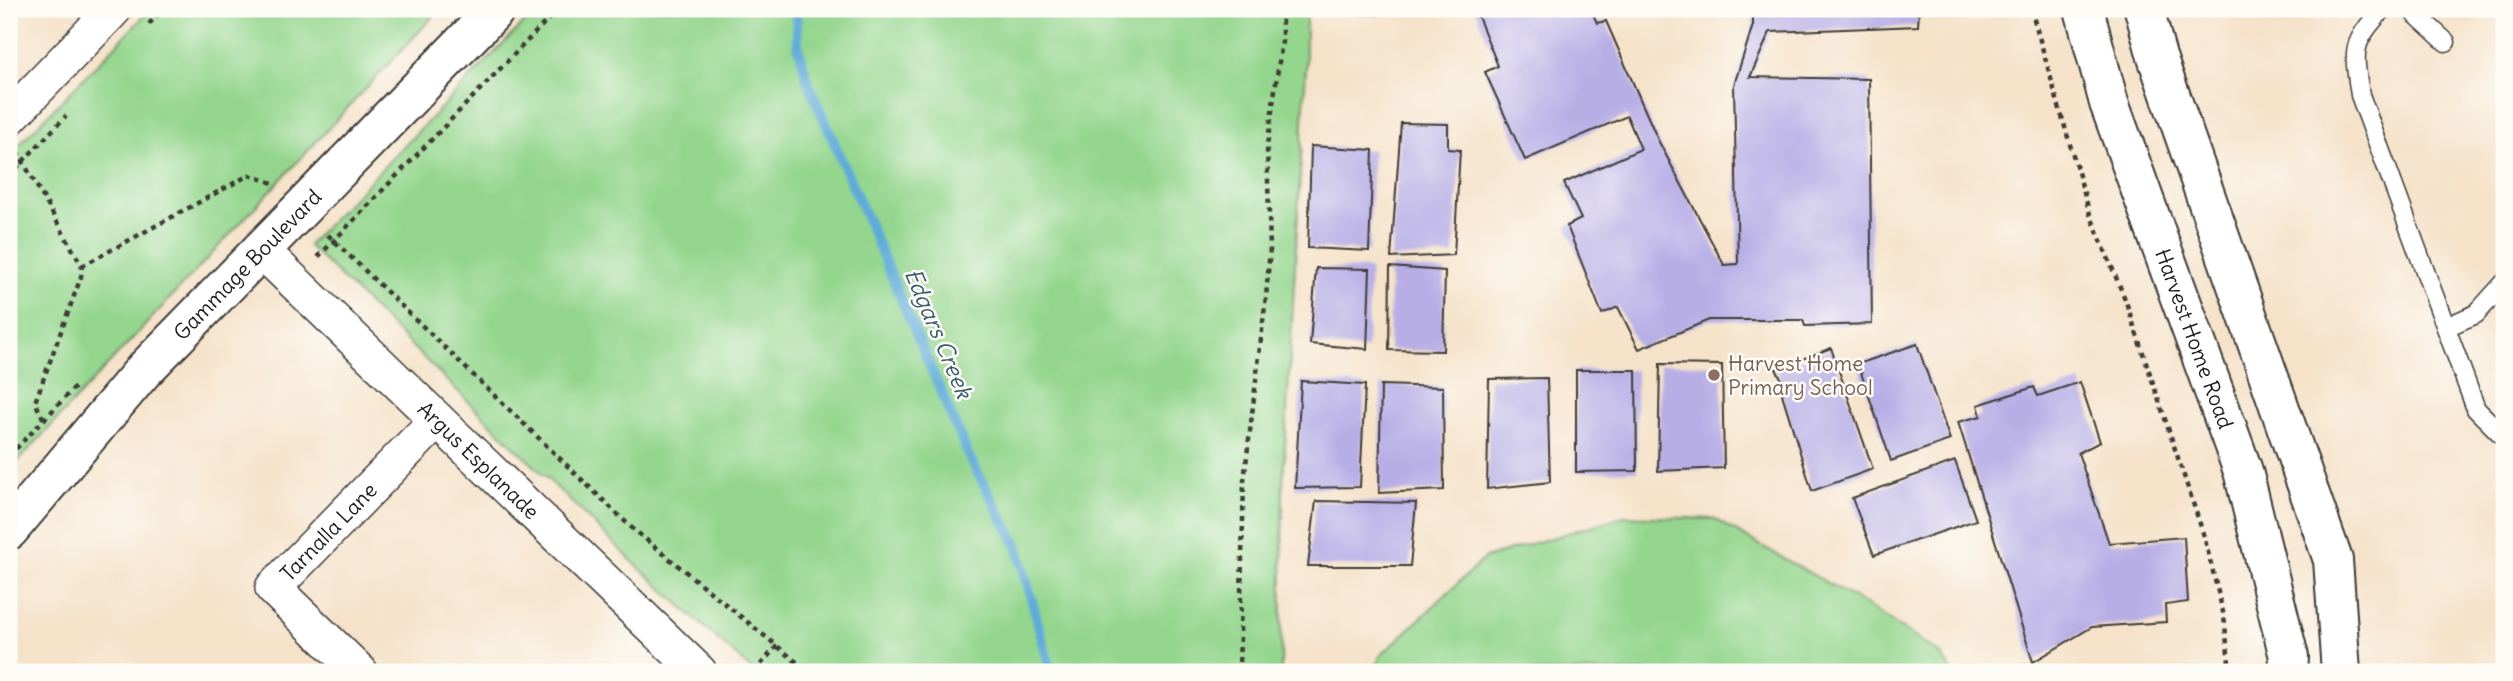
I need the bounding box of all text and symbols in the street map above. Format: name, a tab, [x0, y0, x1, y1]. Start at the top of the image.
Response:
street label: Gammage Boulevard	[167, 183, 327, 346]
street label: Harvest Home Road	[2150, 245, 2240, 432]
water label: Edgars Creek	[899, 264, 980, 403]
place label: Harvest Home Primary School	[1728, 350, 1873, 401]
marker: Harvest Home Primary School	[1706, 367, 1722, 383]
street label: Argus Esplanade	[412, 395, 545, 525]
street label: Tarnalla Lane	[274, 476, 382, 587]

